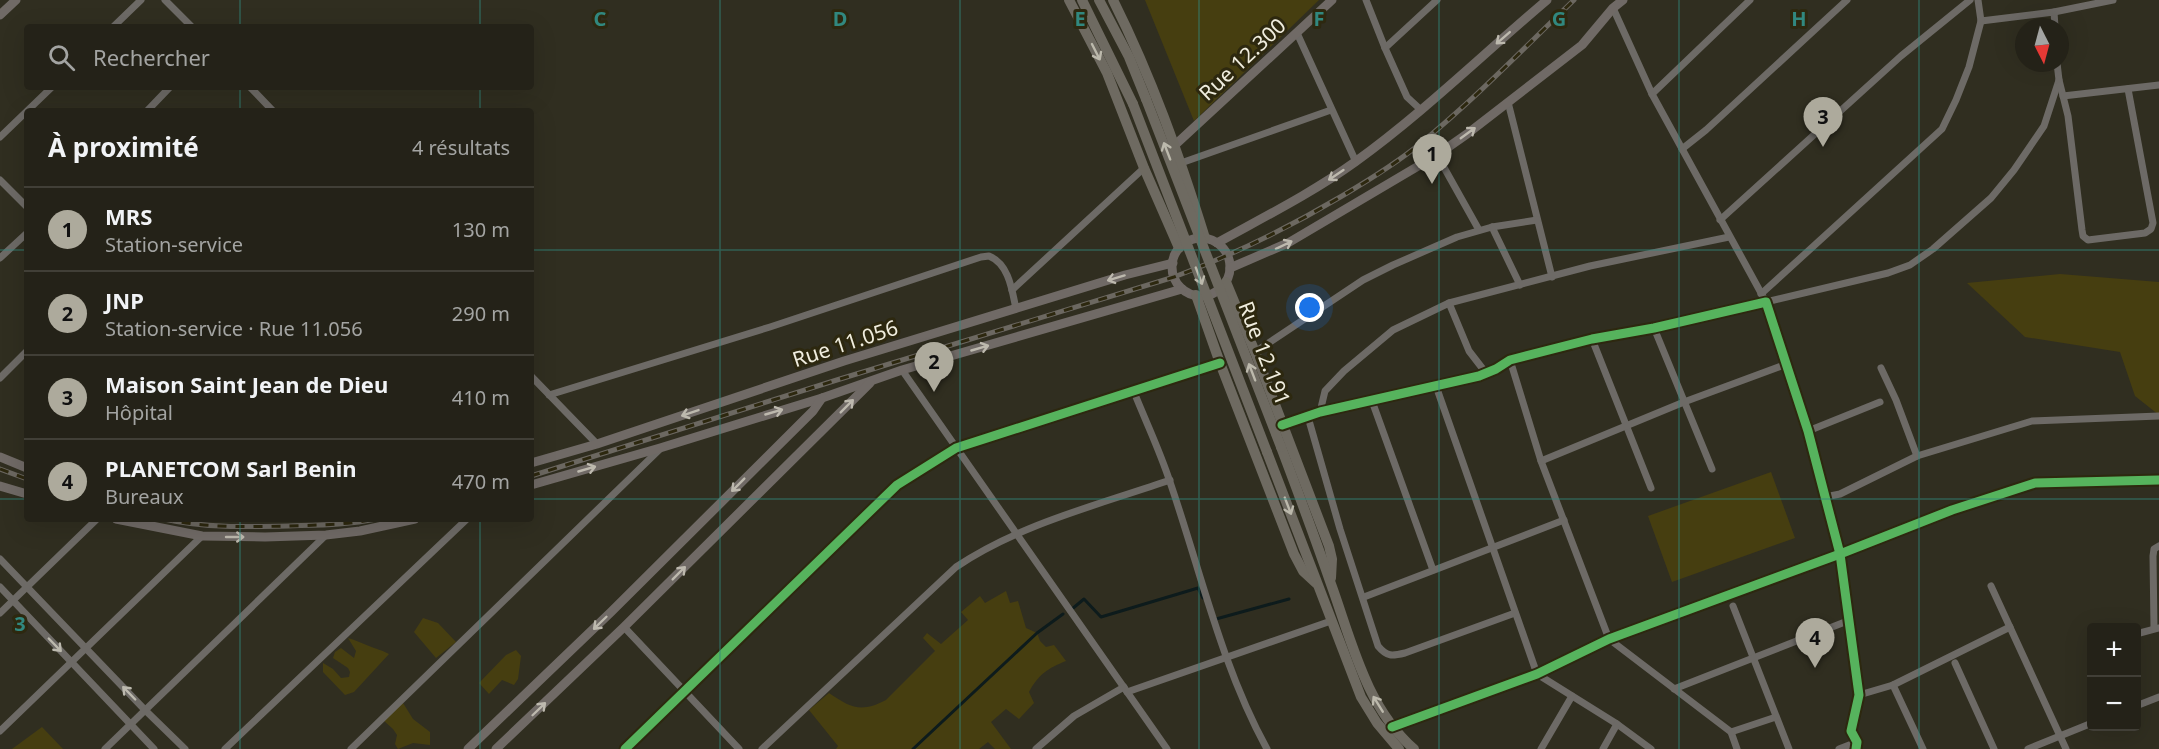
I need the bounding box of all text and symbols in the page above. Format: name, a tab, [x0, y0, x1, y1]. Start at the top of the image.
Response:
text: C	[594, 5, 607, 32]
text: D	[833, 5, 847, 32]
text: E	[1074, 5, 1086, 32]
text: F	[1314, 5, 1324, 32]
text: G	[1552, 5, 1566, 32]
text: H	[1791, 5, 1807, 32]
street label: Rue 12.300	[1193, 12, 1291, 106]
north arrow	[2015, 18, 2069, 72]
search box	[24, 24, 534, 90]
one-way arrow	[1496, 31, 1511, 45]
icon: search	[45, 41, 78, 74]
text: Rechercher	[93, 42, 210, 72]
one-way arrow	[1091, 42, 1102, 60]
pin: 3	[1804, 98, 1842, 147]
one-way arrow	[1460, 126, 1476, 139]
text: À proximité	[48, 129, 199, 165]
text: 4 résultats	[412, 134, 510, 161]
pin: 1	[1412, 134, 1452, 184]
one-way arrow	[1160, 143, 1171, 161]
one-way arrow	[1329, 169, 1345, 181]
text: MRS	[105, 201, 152, 231]
text: 1	[62, 216, 73, 243]
text: 130 m	[452, 216, 510, 243]
text: Station-service	[105, 231, 243, 258]
one-way arrow	[1275, 239, 1292, 251]
one-way arrow	[1194, 266, 1205, 285]
one-way arrow	[1107, 273, 1126, 284]
text: JNP	[105, 285, 144, 315]
your location	[1295, 293, 1324, 322]
street label: Rue 12.191	[1232, 297, 1298, 409]
text: 2	[62, 300, 73, 327]
text: 290 m	[452, 300, 510, 327]
street label: Rue 11.056	[789, 313, 901, 373]
text: Station-service · Rue 11.056	[105, 315, 363, 342]
pin: 2	[914, 342, 954, 392]
one-way arrow	[970, 342, 989, 353]
one-way arrow	[1246, 364, 1257, 382]
text: Maison Saint Jean de Dieu	[105, 369, 388, 399]
text: 3	[62, 384, 73, 411]
text: 410 m	[452, 384, 510, 411]
text: Hôpital	[105, 399, 173, 426]
one-way arrow	[839, 399, 854, 413]
one-way arrow	[764, 405, 783, 417]
one-way arrow	[681, 408, 700, 419]
text: PLANETCOM Sarl Benin	[105, 453, 357, 483]
one-way arrow	[577, 463, 596, 474]
text: 4	[62, 468, 73, 495]
text: 470 m	[452, 468, 510, 495]
one-way arrow	[731, 478, 746, 493]
text: Bureaux	[105, 483, 184, 510]
one-way arrow	[1283, 496, 1294, 515]
one-way arrow	[225, 531, 245, 543]
one-way arrow	[671, 566, 686, 580]
text: 3	[14, 610, 26, 637]
one-way arrow	[593, 616, 608, 630]
pin: 4	[1796, 618, 1834, 668]
map controls	[2087, 623, 2141, 731]
button: +	[2087, 623, 2141, 677]
one-way arrow	[48, 637, 62, 652]
button: −	[2087, 677, 2141, 731]
one-way arrow	[121, 686, 136, 701]
one-way arrow	[1371, 695, 1384, 712]
one-way arrow	[531, 701, 546, 716]

